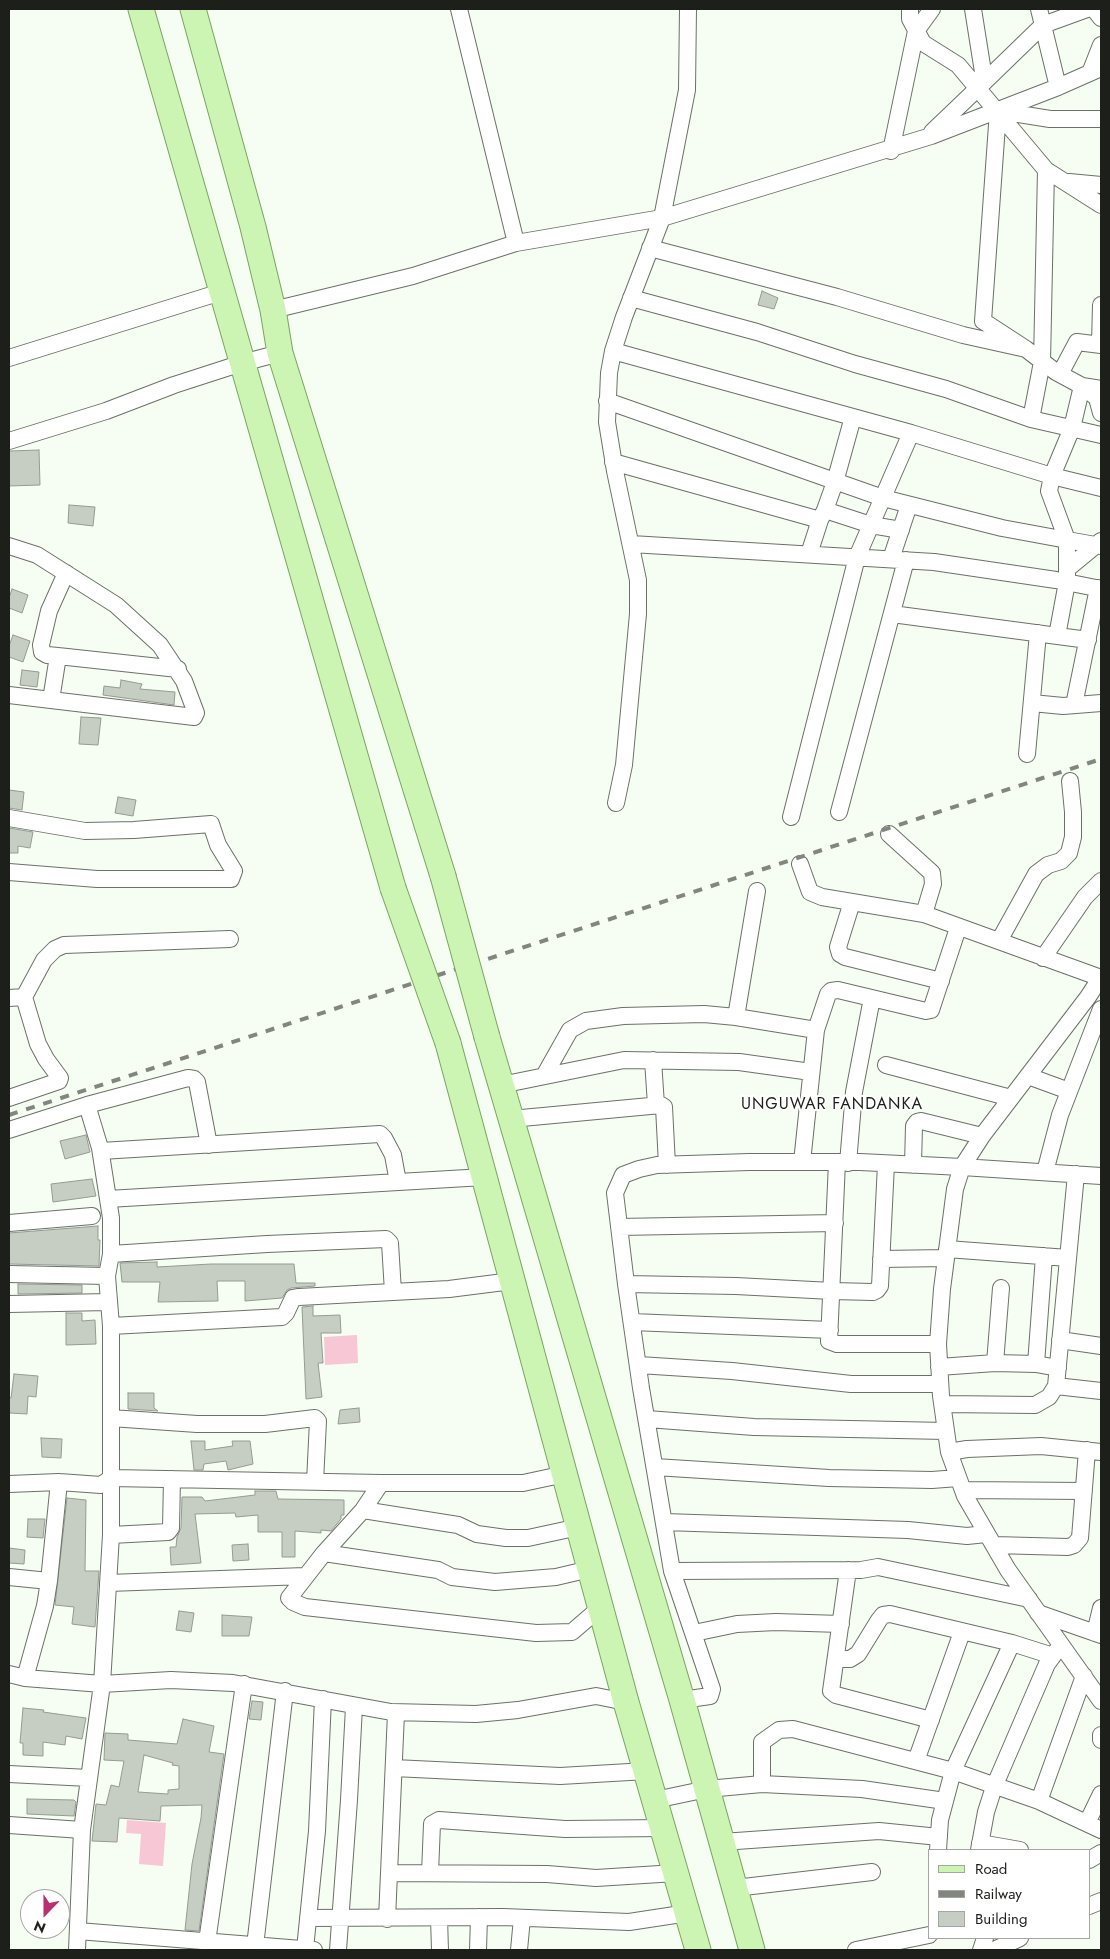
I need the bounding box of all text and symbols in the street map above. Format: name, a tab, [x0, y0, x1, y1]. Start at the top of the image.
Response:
district label: UNGUWAR FANDANKA	[739, 1095, 925, 1115]
legend	[928, 1849, 1090, 1939]
text: Road	[975, 1858, 1007, 1880]
text: Railway	[975, 1883, 1022, 1905]
north arrow	[20, 1889, 70, 1939]
text: Building	[975, 1908, 1027, 1930]
text: N	[31, 1916, 49, 1938]

